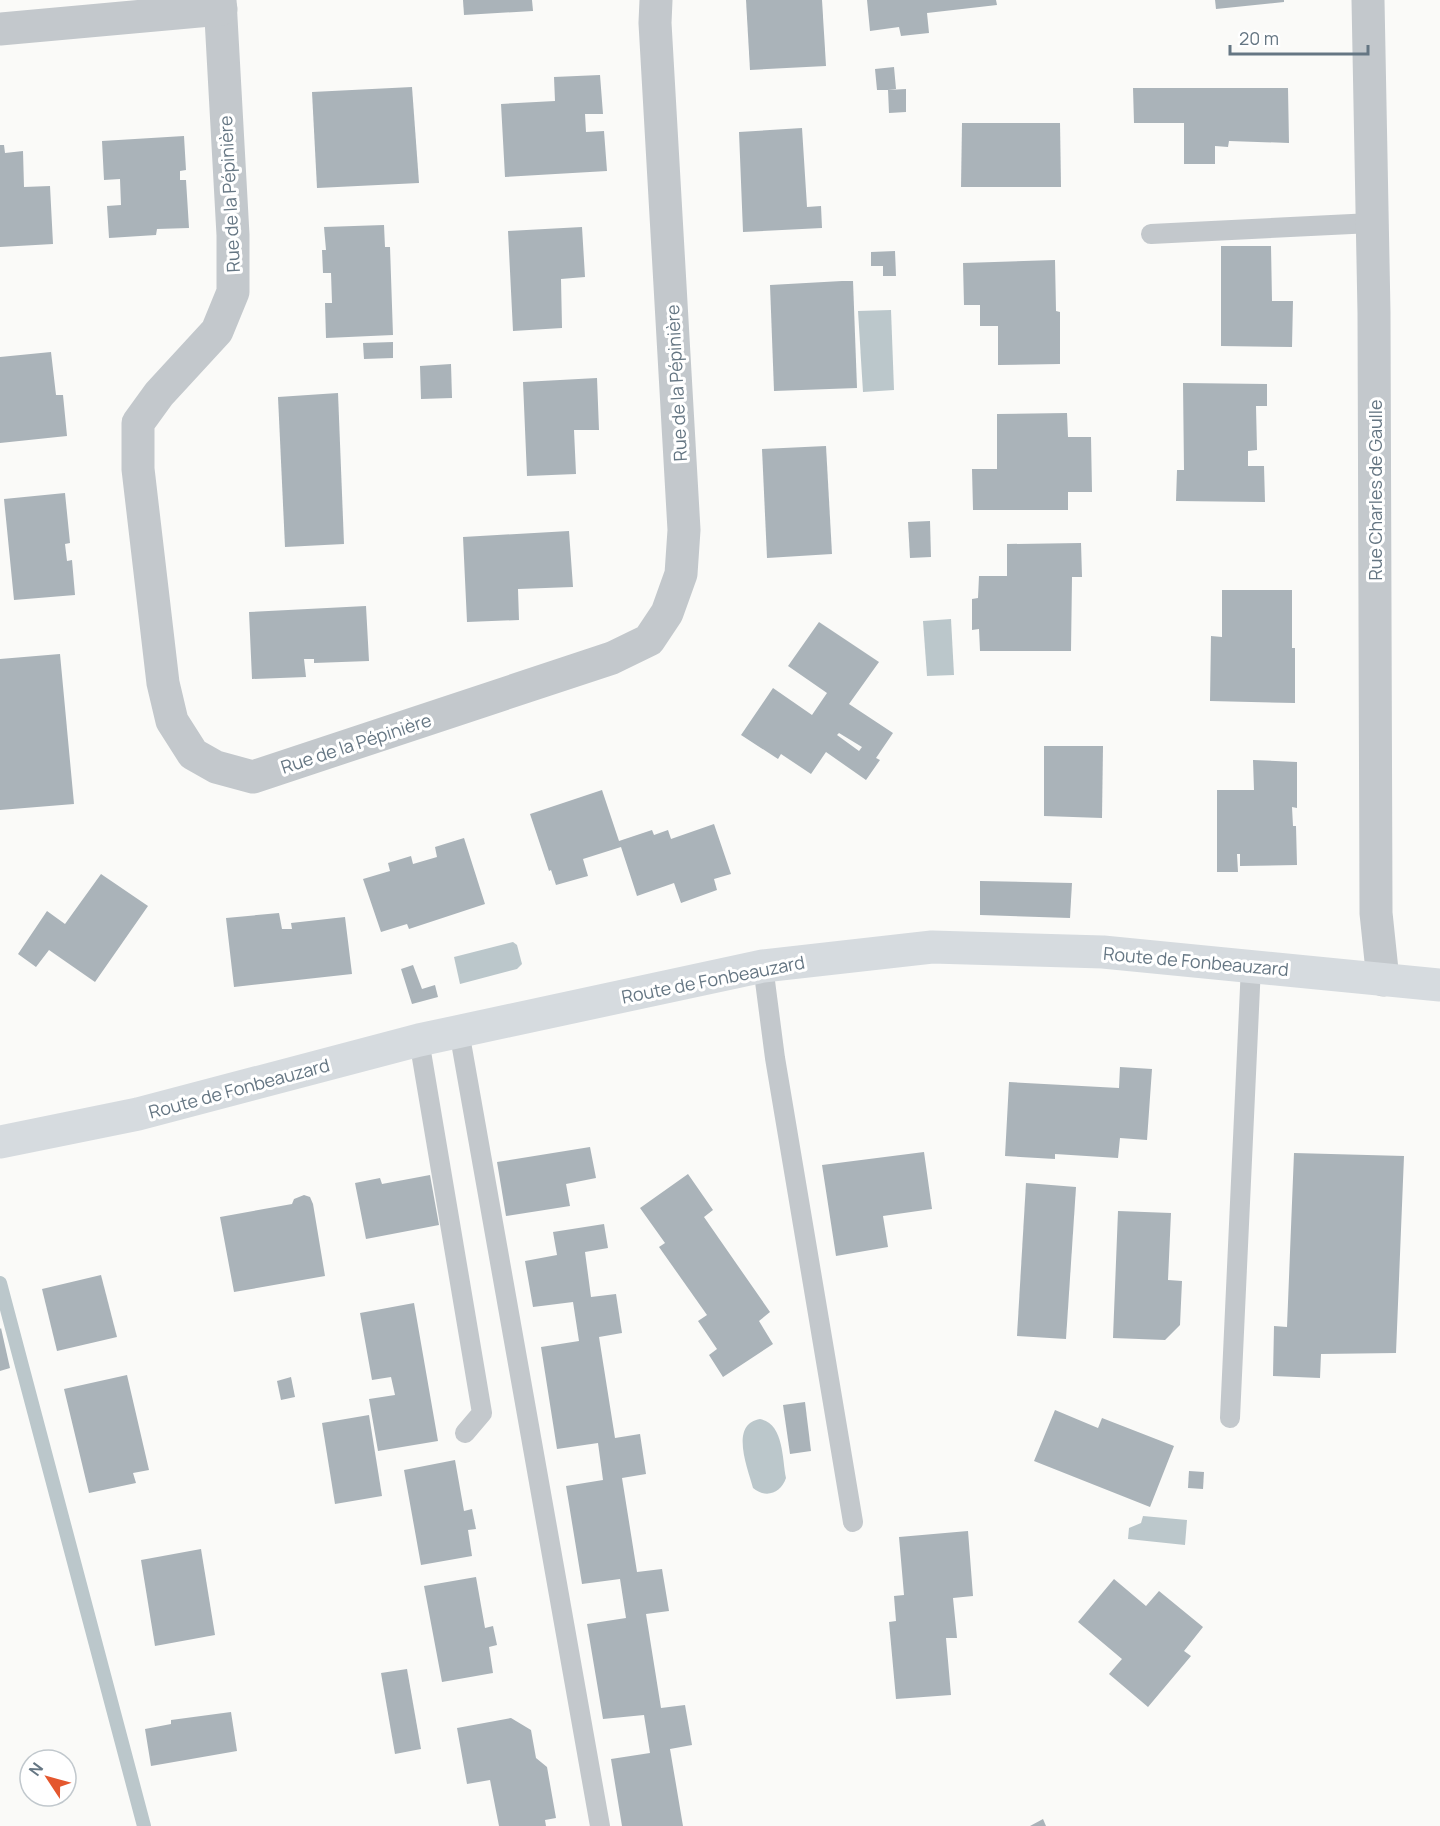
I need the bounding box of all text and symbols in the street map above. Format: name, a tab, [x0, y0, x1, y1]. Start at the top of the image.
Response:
scale bar	[1230, 18, 1368, 56]
text: 20 m	[1239, 26, 1279, 50]
street label: Rue de la Pépinière	[213, 115, 245, 273]
street label: Rue de la Pépinière	[660, 304, 692, 462]
street label: Rue Charles de Gaulle	[1363, 399, 1387, 581]
street label: Rue de la Pépinière	[278, 707, 434, 779]
street label: Route de Fonbeauzard	[1102, 941, 1290, 981]
street label: Route de Fonbeauzard	[619, 949, 807, 1009]
street label: Route de Fonbeauzard	[146, 1052, 332, 1124]
north arrow	[18, 1748, 78, 1808]
text: N	[24, 1758, 48, 1780]

